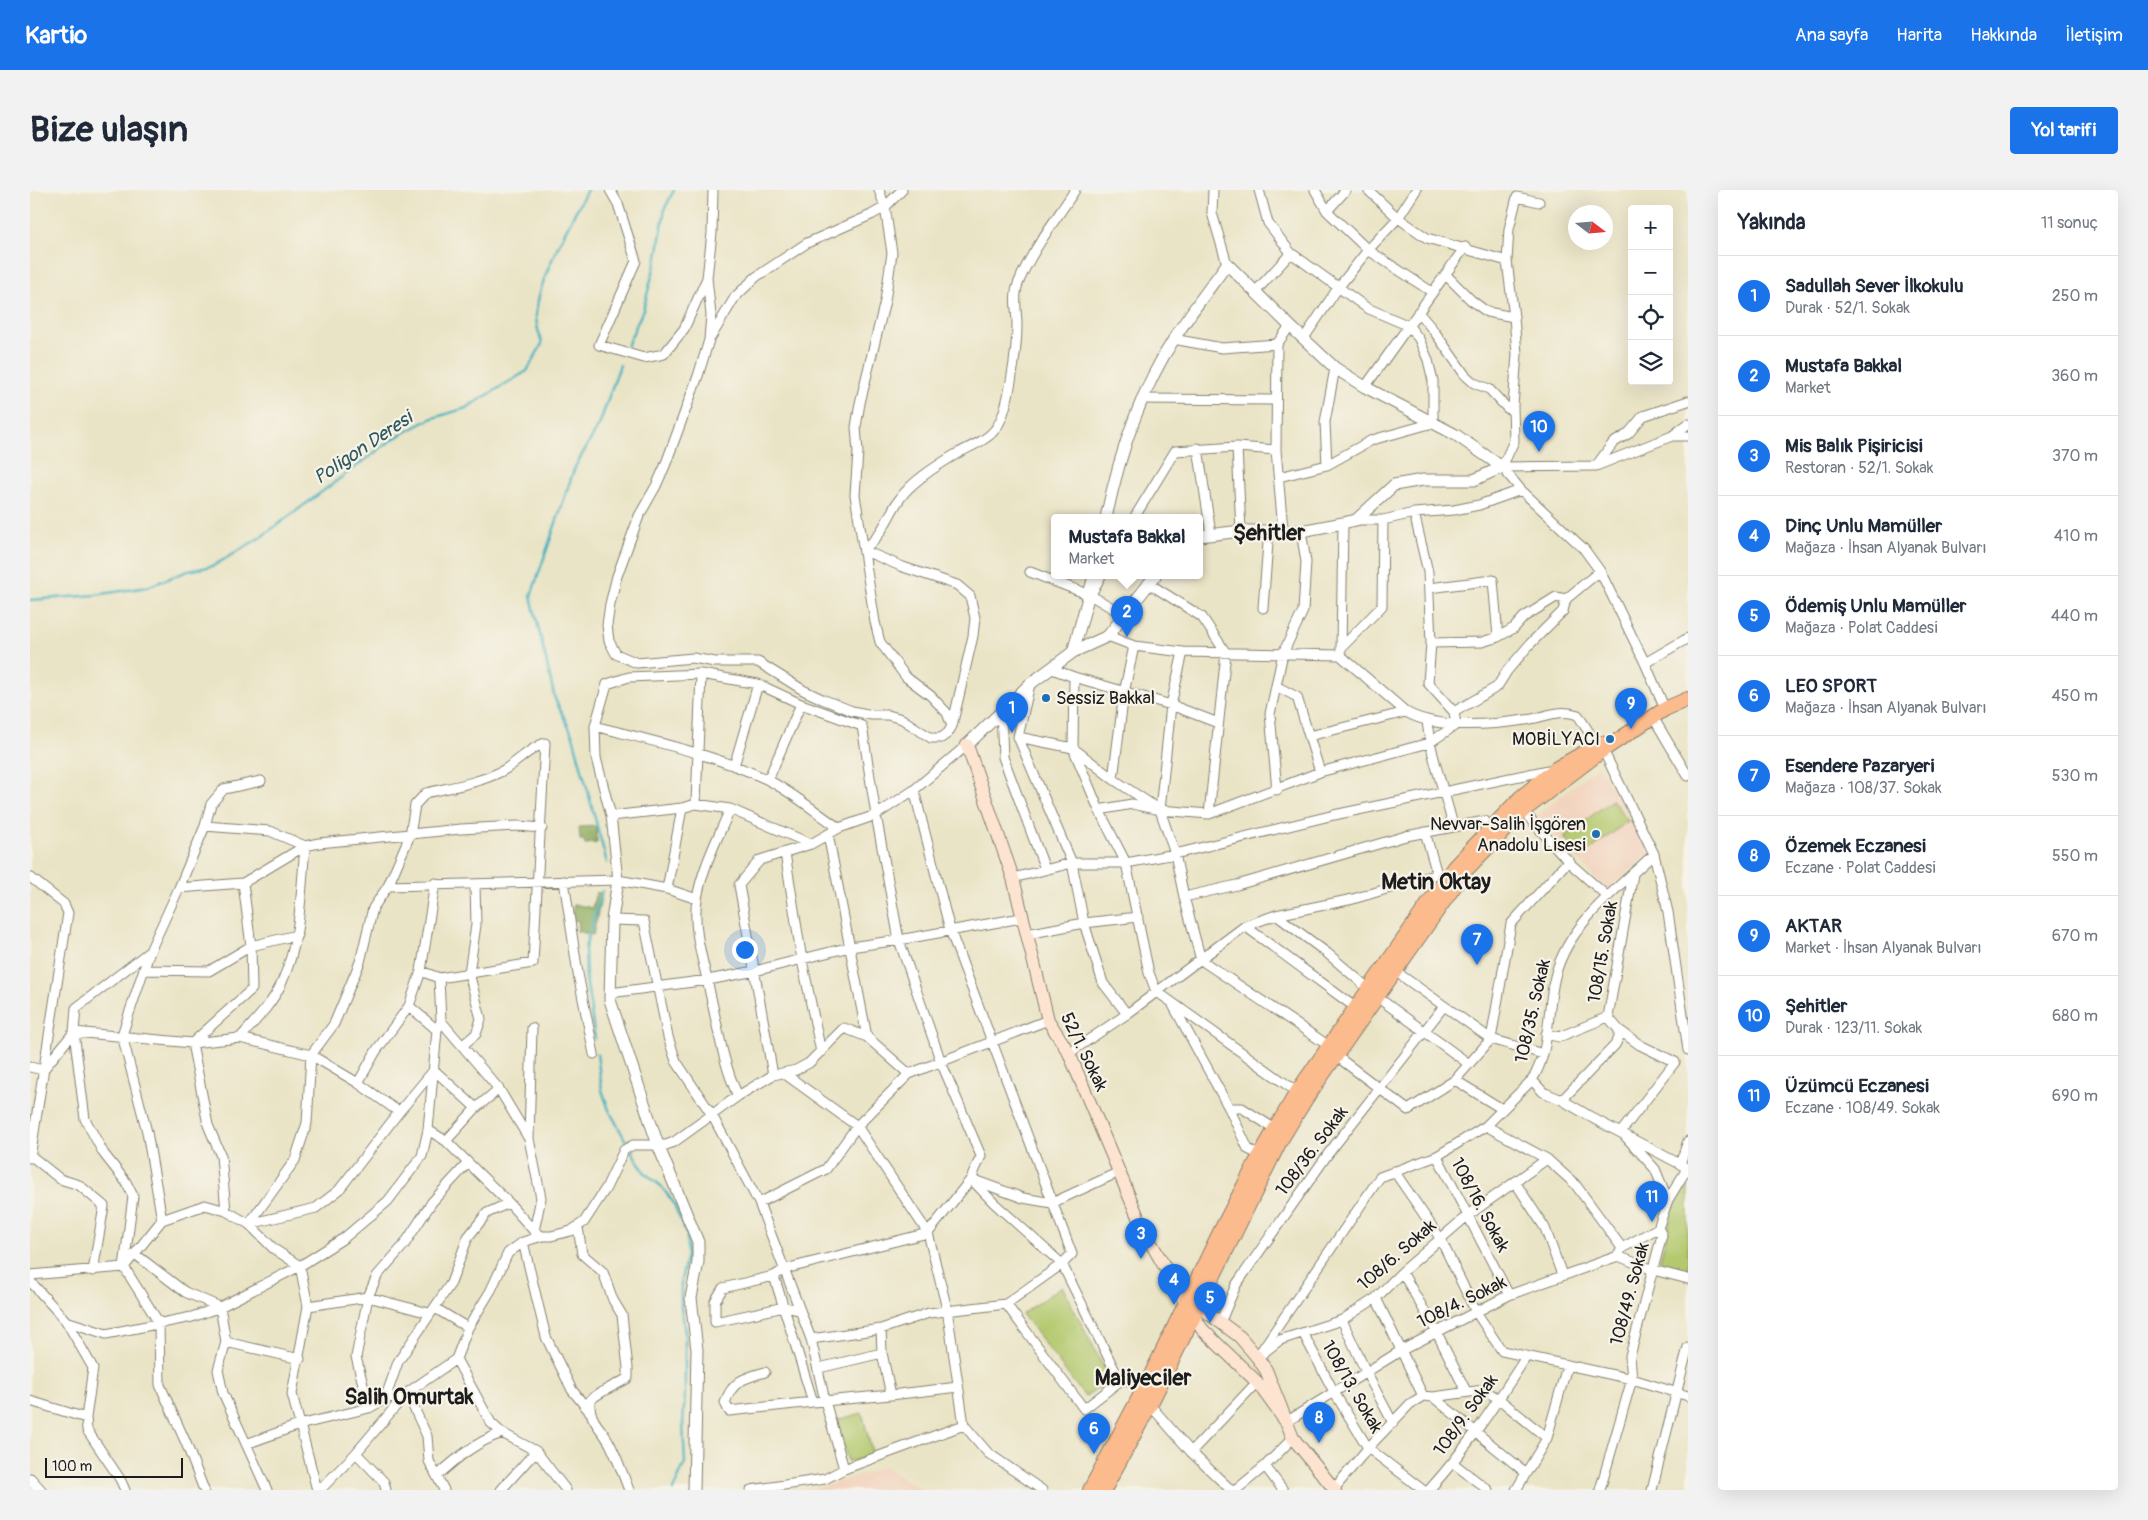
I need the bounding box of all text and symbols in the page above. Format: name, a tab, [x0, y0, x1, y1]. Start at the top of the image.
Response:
text: Kartio	[25, 21, 87, 50]
text: Ana sayfa	[1795, 24, 1868, 47]
text: Harita	[1896, 24, 1942, 47]
text: Hakkında	[1970, 24, 2037, 47]
text: İletişim	[2065, 24, 2123, 47]
button: Yol tarifi	[2010, 107, 2118, 154]
text: Bize ulaşın	[30, 108, 188, 152]
north arrow	[1568, 205, 1613, 250]
map controls	[1628, 205, 1673, 385]
button: +	[1628, 205, 1673, 250]
text: Yakında	[1738, 209, 1805, 236]
text: 11 sonuç	[2041, 213, 2098, 233]
button: −	[1628, 250, 1673, 295]
text: Sadullah Sever İlkokulu	[1785, 274, 1964, 298]
text: 1	[1751, 286, 1757, 306]
text: 250 m	[2052, 286, 2098, 306]
button: locate	[1628, 295, 1673, 340]
text: Durak · 52/1. Sokak	[1785, 298, 1910, 318]
button: layers	[1628, 340, 1673, 385]
text: Mustafa Bakkal	[1785, 354, 1902, 378]
text: 2	[1750, 366, 1758, 386]
text: 360 m	[2051, 366, 2098, 386]
text: Market	[1785, 378, 1831, 398]
water label: Poligon Deresi	[309, 404, 420, 490]
pin: 10	[1523, 411, 1555, 452]
text: Mis Balık Pişiricisi	[1785, 434, 1923, 458]
text: 3	[1750, 446, 1758, 466]
text: 370 m	[2052, 446, 2098, 466]
text: Restoran · 52/1. Sokak	[1785, 458, 1933, 478]
popup	[1051, 514, 1203, 579]
text: Dinç Unlu Mamüller	[1785, 514, 1942, 538]
district label: Şehitler	[1233, 519, 1306, 547]
text: Mustafa Bakkal	[1069, 525, 1185, 549]
text: 4	[1749, 526, 1759, 546]
text: 410 m	[2054, 526, 2098, 546]
text: Mağaza · İhsan Alyanak Bulvarı	[1785, 538, 1987, 558]
text: Market	[1069, 549, 1114, 569]
text: Ödemiş Unlu Mamüller	[1785, 594, 1966, 618]
pin: 2	[1111, 596, 1143, 637]
text: 5	[1750, 606, 1758, 626]
text: 440 m	[2051, 606, 2098, 626]
text: Mağaza · Polat Caddesi	[1785, 618, 1938, 638]
text: LEO SPORT	[1785, 674, 1877, 698]
text: 6	[1749, 686, 1759, 706]
text: 450 m	[2051, 686, 2098, 706]
place label: Sessiz Bakkal	[1056, 687, 1155, 710]
pin: 9	[1615, 688, 1647, 729]
pin: 1	[996, 692, 1028, 733]
marker: Sessiz Bakkal	[1040, 692, 1052, 704]
text: Mağaza · İhsan Alyanak Bulvarı	[1785, 698, 1987, 718]
place label: MOBİLYACI	[1512, 728, 1600, 751]
marker: MOBİLYACI	[1604, 733, 1616, 745]
text: Esendere Pazaryeri	[1785, 754, 1934, 778]
text: 7	[1750, 766, 1758, 786]
text: 530 m	[2052, 766, 2098, 786]
text: Mağaza · 108/37. Sokak	[1785, 778, 1942, 798]
place label: Nevvar-Salih İşgören Anadolu Lisesi	[1430, 813, 1586, 857]
marker: Nevvar-Salih İşgören Anadolu Lisesi	[1590, 828, 1602, 840]
text: Özemek Eczanesi	[1785, 834, 1926, 858]
text: 8	[1750, 846, 1758, 866]
text: 550 m	[2052, 846, 2098, 866]
text: Eczane · Polat Caddesi	[1785, 858, 1936, 878]
district label: Metin Oktay	[1381, 868, 1491, 896]
street label: 108/15. Sokak	[1583, 899, 1623, 1005]
text: AKTAR	[1785, 914, 1842, 938]
pin: 7	[1461, 924, 1493, 965]
text: 9	[1750, 926, 1758, 946]
text: 670 m	[2052, 926, 2098, 946]
your location	[732, 937, 758, 963]
text: Market · İhsan Alyanak Bulvarı	[1785, 938, 1982, 958]
street label: 108/35. Sokak	[1510, 956, 1556, 1065]
text: Şehitler	[1785, 994, 1847, 1018]
text: 10	[1745, 1006, 1763, 1026]
text: 680 m	[2052, 1006, 2098, 1026]
street label: 52/1. Sokak	[1055, 1009, 1113, 1096]
text: Durak · 123/11. Sokak	[1785, 1018, 1922, 1038]
text: Üzümcü Eczanesi	[1785, 1074, 1929, 1098]
text: 11	[1748, 1086, 1760, 1106]
text: 690 m	[2052, 1086, 2098, 1106]
text: Eczane · 108/49. Sokak	[1785, 1098, 1940, 1118]
street label: 108/36. Sokak	[1271, 1101, 1354, 1201]
street label: 108/16. Sokak	[1445, 1154, 1515, 1257]
pin: 11	[1636, 1181, 1668, 1222]
street label: 108/6. Sokak	[1353, 1214, 1441, 1295]
pin: 3	[1125, 1218, 1157, 1259]
street label: 108/49. Sokak	[1605, 1239, 1655, 1348]
pin: 4	[1158, 1264, 1190, 1305]
street label: 108/4. Sokak	[1414, 1270, 1511, 1334]
pin: 5	[1194, 1282, 1226, 1323]
street label: 108/13. Sokak	[1317, 1337, 1387, 1437]
district label: Maliyeciler	[1095, 1364, 1192, 1392]
street label: 108/9. Sokak	[1429, 1369, 1504, 1460]
district label: Salih Omurtak	[344, 1383, 474, 1411]
pin: 8	[1303, 1402, 1335, 1443]
pin: 6	[1078, 1413, 1110, 1454]
scale bar	[45, 1455, 182, 1478]
text: 100 m	[52, 1458, 92, 1475]

